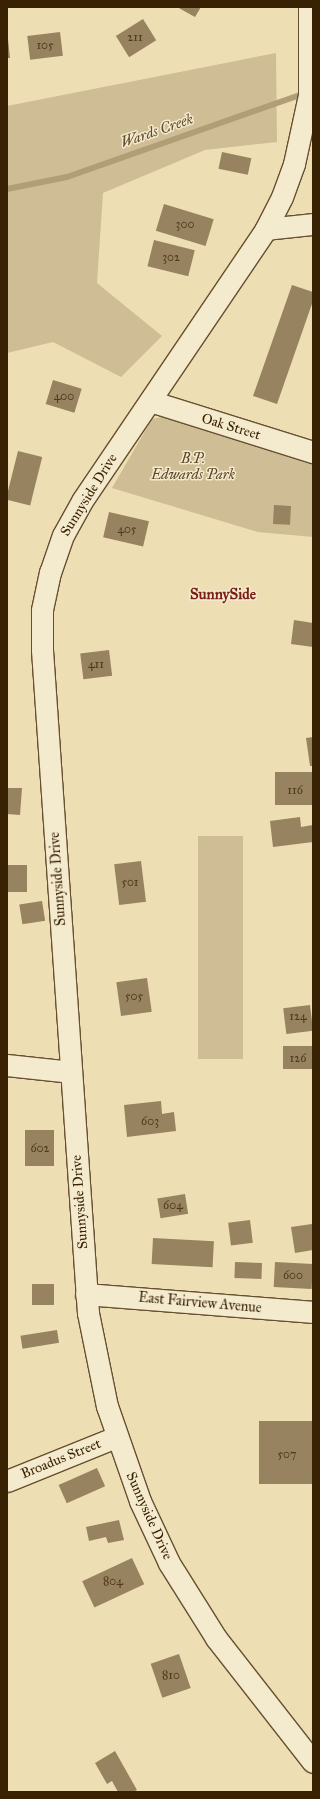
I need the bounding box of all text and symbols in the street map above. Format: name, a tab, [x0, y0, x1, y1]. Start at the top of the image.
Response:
house number: 211	[127, 31, 143, 45]
house number: 105	[36, 39, 54, 53]
water label: Wards Creek	[118, 110, 196, 152]
house number: 300	[176, 218, 194, 232]
house number: 302	[162, 251, 180, 265]
house number: 400	[54, 390, 74, 404]
street label: Oak Street	[199, 410, 263, 444]
street label: Sunnyside Drive	[57, 451, 121, 539]
park label: B.P. Edwards Park	[151, 451, 235, 484]
house number: 405	[117, 523, 137, 537]
district label: SunnySide	[190, 586, 256, 604]
house number: 411	[88, 658, 104, 672]
house number: 116	[287, 784, 303, 798]
street label: Sunnyside Drive	[46, 831, 70, 927]
house number: 501	[121, 876, 139, 890]
house number: 505	[125, 990, 143, 1004]
house number: 124	[289, 1010, 307, 1024]
house number: 126	[290, 1052, 306, 1066]
house number: 603	[141, 1115, 159, 1129]
house number: 602	[30, 1142, 50, 1156]
street label: Sunnyside Drive	[68, 1154, 92, 1250]
house number: 604	[163, 1199, 183, 1213]
house number: 600	[283, 1269, 303, 1283]
street label: East Fairview Avenue	[138, 1289, 262, 1317]
street label: Broadus Street	[19, 1435, 103, 1483]
house number: 507	[278, 1448, 296, 1462]
street label: Sunnyside Drive	[122, 1470, 176, 1562]
house number: 804	[103, 1575, 123, 1589]
house number: 810	[162, 1669, 180, 1683]

